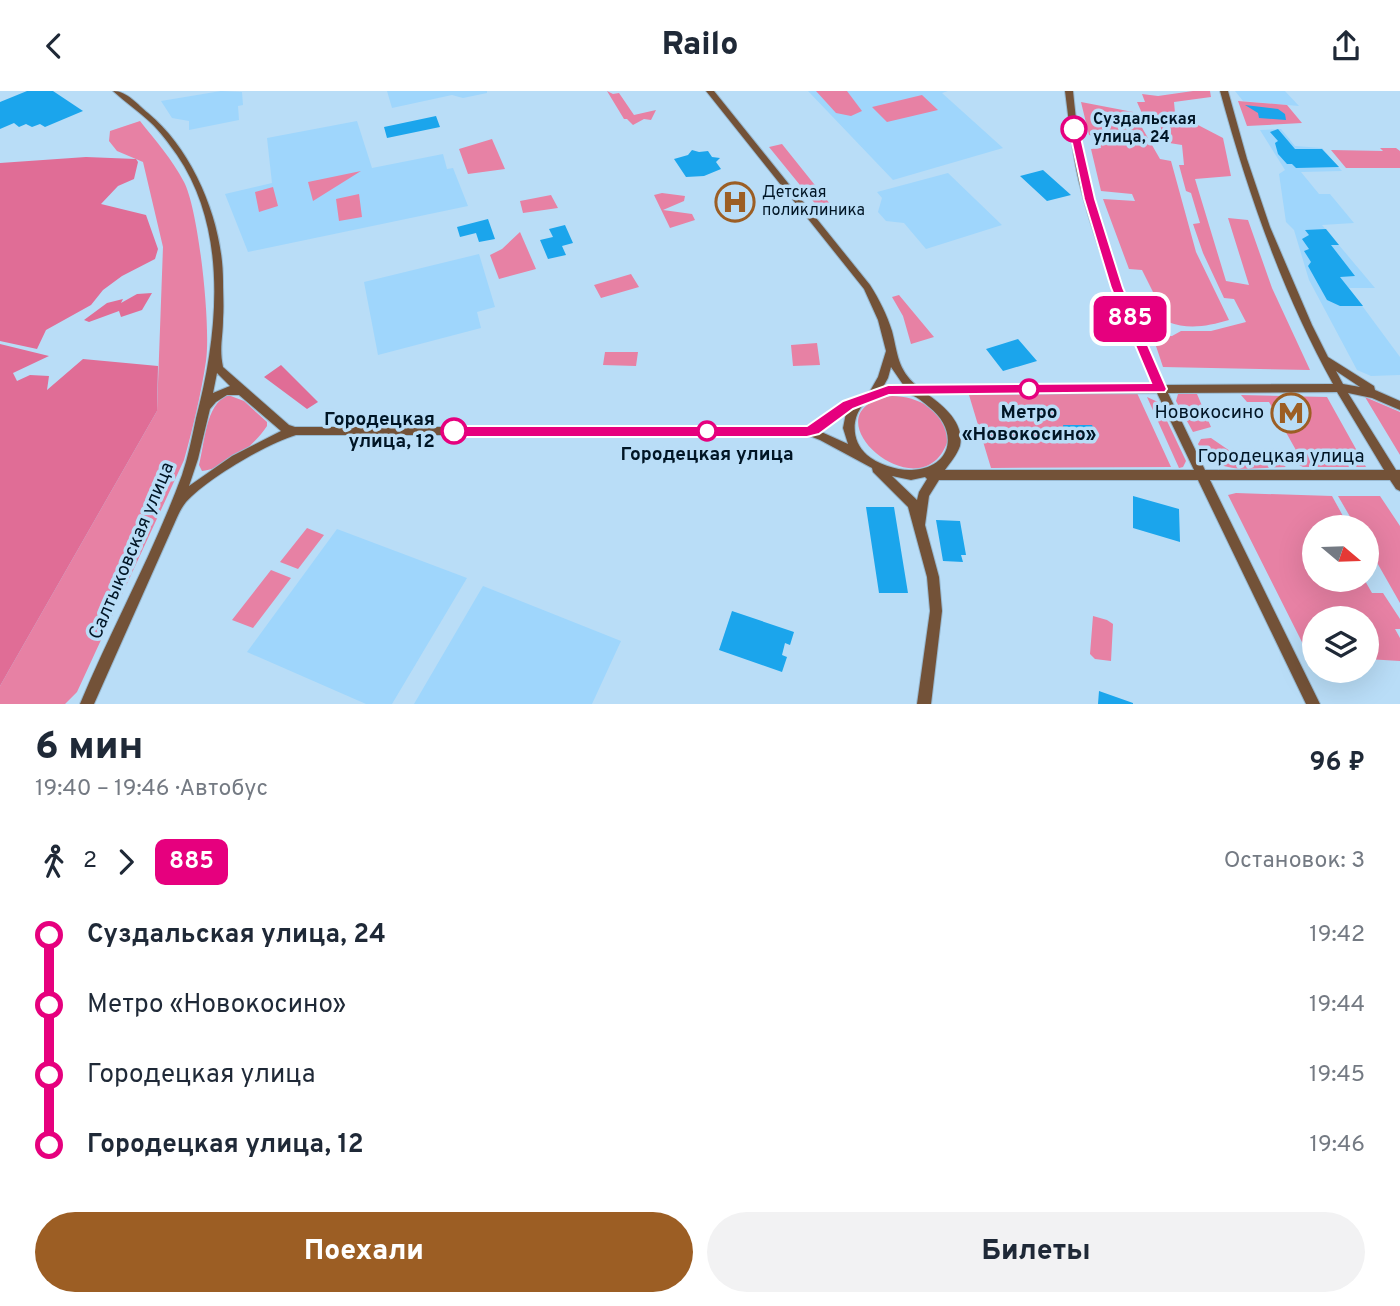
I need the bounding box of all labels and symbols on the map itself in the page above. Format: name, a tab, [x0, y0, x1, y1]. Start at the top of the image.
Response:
place label: Суздальская улица, 24	[1093, 110, 1196, 148]
marker: Суздальская улица, 24	[1061, 116, 1087, 142]
hospital icon: Детская поликлиника	[714, 181, 756, 223]
place label: Детская поликлиника	[762, 183, 865, 221]
line badge: 885	[1090, 296, 1170, 342]
marker: Метро «Новокосино»	[1019, 379, 1039, 399]
metro station icon: Новокосино	[1270, 392, 1312, 434]
place label: Метро «Новокосино»	[962, 401, 1097, 447]
place label: Новокосино	[1154, 401, 1264, 425]
place label: Городецкая улица, 12	[324, 408, 435, 454]
marker: Городецкая улица, 12	[441, 418, 467, 444]
marker: Городецкая улица	[697, 421, 717, 441]
place label: Городецкая улица	[620, 443, 794, 467]
street label: Городецкая улица	[1198, 445, 1364, 469]
street label: Салтыковская улица	[84, 459, 180, 643]
north arrow	[1302, 515, 1379, 591]

